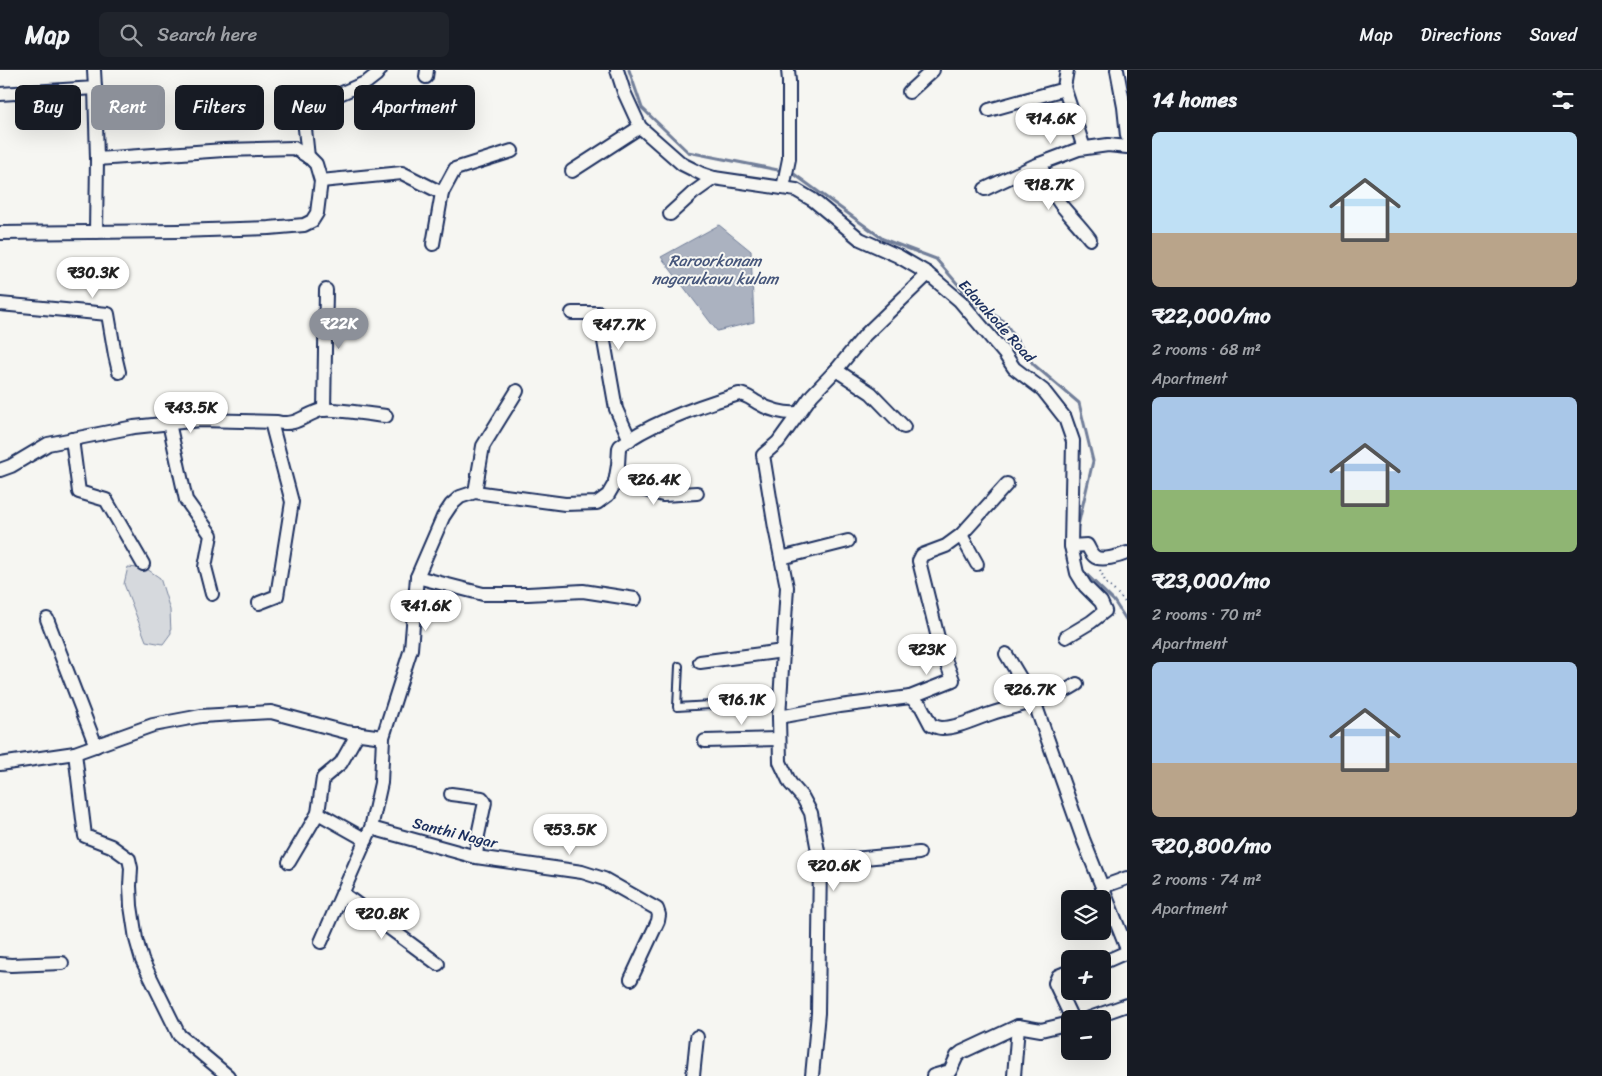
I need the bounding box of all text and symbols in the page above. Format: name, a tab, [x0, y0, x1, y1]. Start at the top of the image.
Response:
search box	[99, 12, 449, 57]
text: Map	[25, 14, 69, 56]
text: Search here	[157, 18, 257, 51]
text: Map	[1360, 19, 1393, 51]
text: Directions	[1421, 19, 1502, 51]
text: Saved	[1530, 19, 1577, 51]
icon: search	[117, 21, 145, 49]
text: 14 homes	[1152, 81, 1237, 119]
chip: Buy	[15, 85, 81, 130]
chip: Rent	[91, 85, 165, 130]
chip: Filters	[175, 85, 264, 130]
chip: New	[274, 85, 344, 130]
chip: Apartment	[354, 85, 475, 130]
icon: filters	[1549, 86, 1577, 114]
pin: ₹14.6K	[1010, 102, 1092, 145]
text: ₹14.6K	[1026, 104, 1076, 133]
icon: home	[1320, 165, 1410, 255]
pin: ₹18.7K	[1008, 168, 1090, 211]
text: ₹18.7K	[1024, 170, 1074, 199]
water label: Raroorkonam nagarukavu kulam	[652, 246, 780, 293]
pin: ₹30.3K	[52, 256, 134, 299]
text: ₹30.3K	[67, 258, 119, 287]
street label: Edavakode Road	[952, 273, 1043, 370]
text: ₹22,000/mo	[1152, 297, 1271, 335]
pin: ₹22K	[309, 308, 369, 350]
pin: ₹47.7K	[578, 308, 660, 351]
text: ₹22K	[320, 309, 358, 338]
text: ₹47.7K	[593, 310, 645, 339]
text: 2 rooms · 68 m²	[1152, 335, 1261, 364]
text: Apartment	[1152, 364, 1228, 393]
pin: ₹43.5K	[150, 392, 232, 434]
text: ₹43.5K	[165, 393, 217, 422]
icon: home	[1320, 430, 1410, 520]
pin: ₹26.4K	[613, 464, 695, 506]
text: ₹26.4K	[628, 465, 680, 494]
text: ₹23,000/mo	[1152, 562, 1270, 600]
pin: ₹41.6K	[385, 590, 467, 632]
text: ₹41.6K	[401, 591, 451, 620]
text: 2 rooms · 70 m²	[1152, 600, 1262, 629]
text: Apartment	[1152, 629, 1228, 658]
pin: ₹23K	[897, 634, 957, 676]
text: ₹23K	[909, 635, 945, 664]
pin: ₹26.7K	[989, 674, 1071, 716]
text: ₹26.7K	[1005, 675, 1055, 704]
pin: ₹16.1K	[701, 684, 783, 726]
text: ₹16.1K	[719, 685, 765, 714]
icon: home	[1320, 695, 1410, 785]
street label: Santhi Nagar	[410, 810, 501, 856]
pin: ₹53.5K	[529, 814, 611, 856]
text: ₹53.5K	[544, 815, 596, 844]
text: ₹20,800/mo	[1152, 827, 1271, 865]
pin: ₹20.6K	[793, 850, 875, 892]
text: ₹20.6K	[808, 851, 860, 880]
text: 2 rooms · 74 m²	[1152, 865, 1262, 894]
map controls	[1061, 890, 1111, 1060]
button: layers	[1061, 890, 1111, 940]
text: Apartment	[1152, 894, 1228, 923]
pin: ₹20.8K	[341, 898, 423, 940]
text: ₹20.8K	[356, 899, 408, 928]
button: +	[1061, 950, 1111, 1000]
button: −	[1061, 1010, 1111, 1060]

